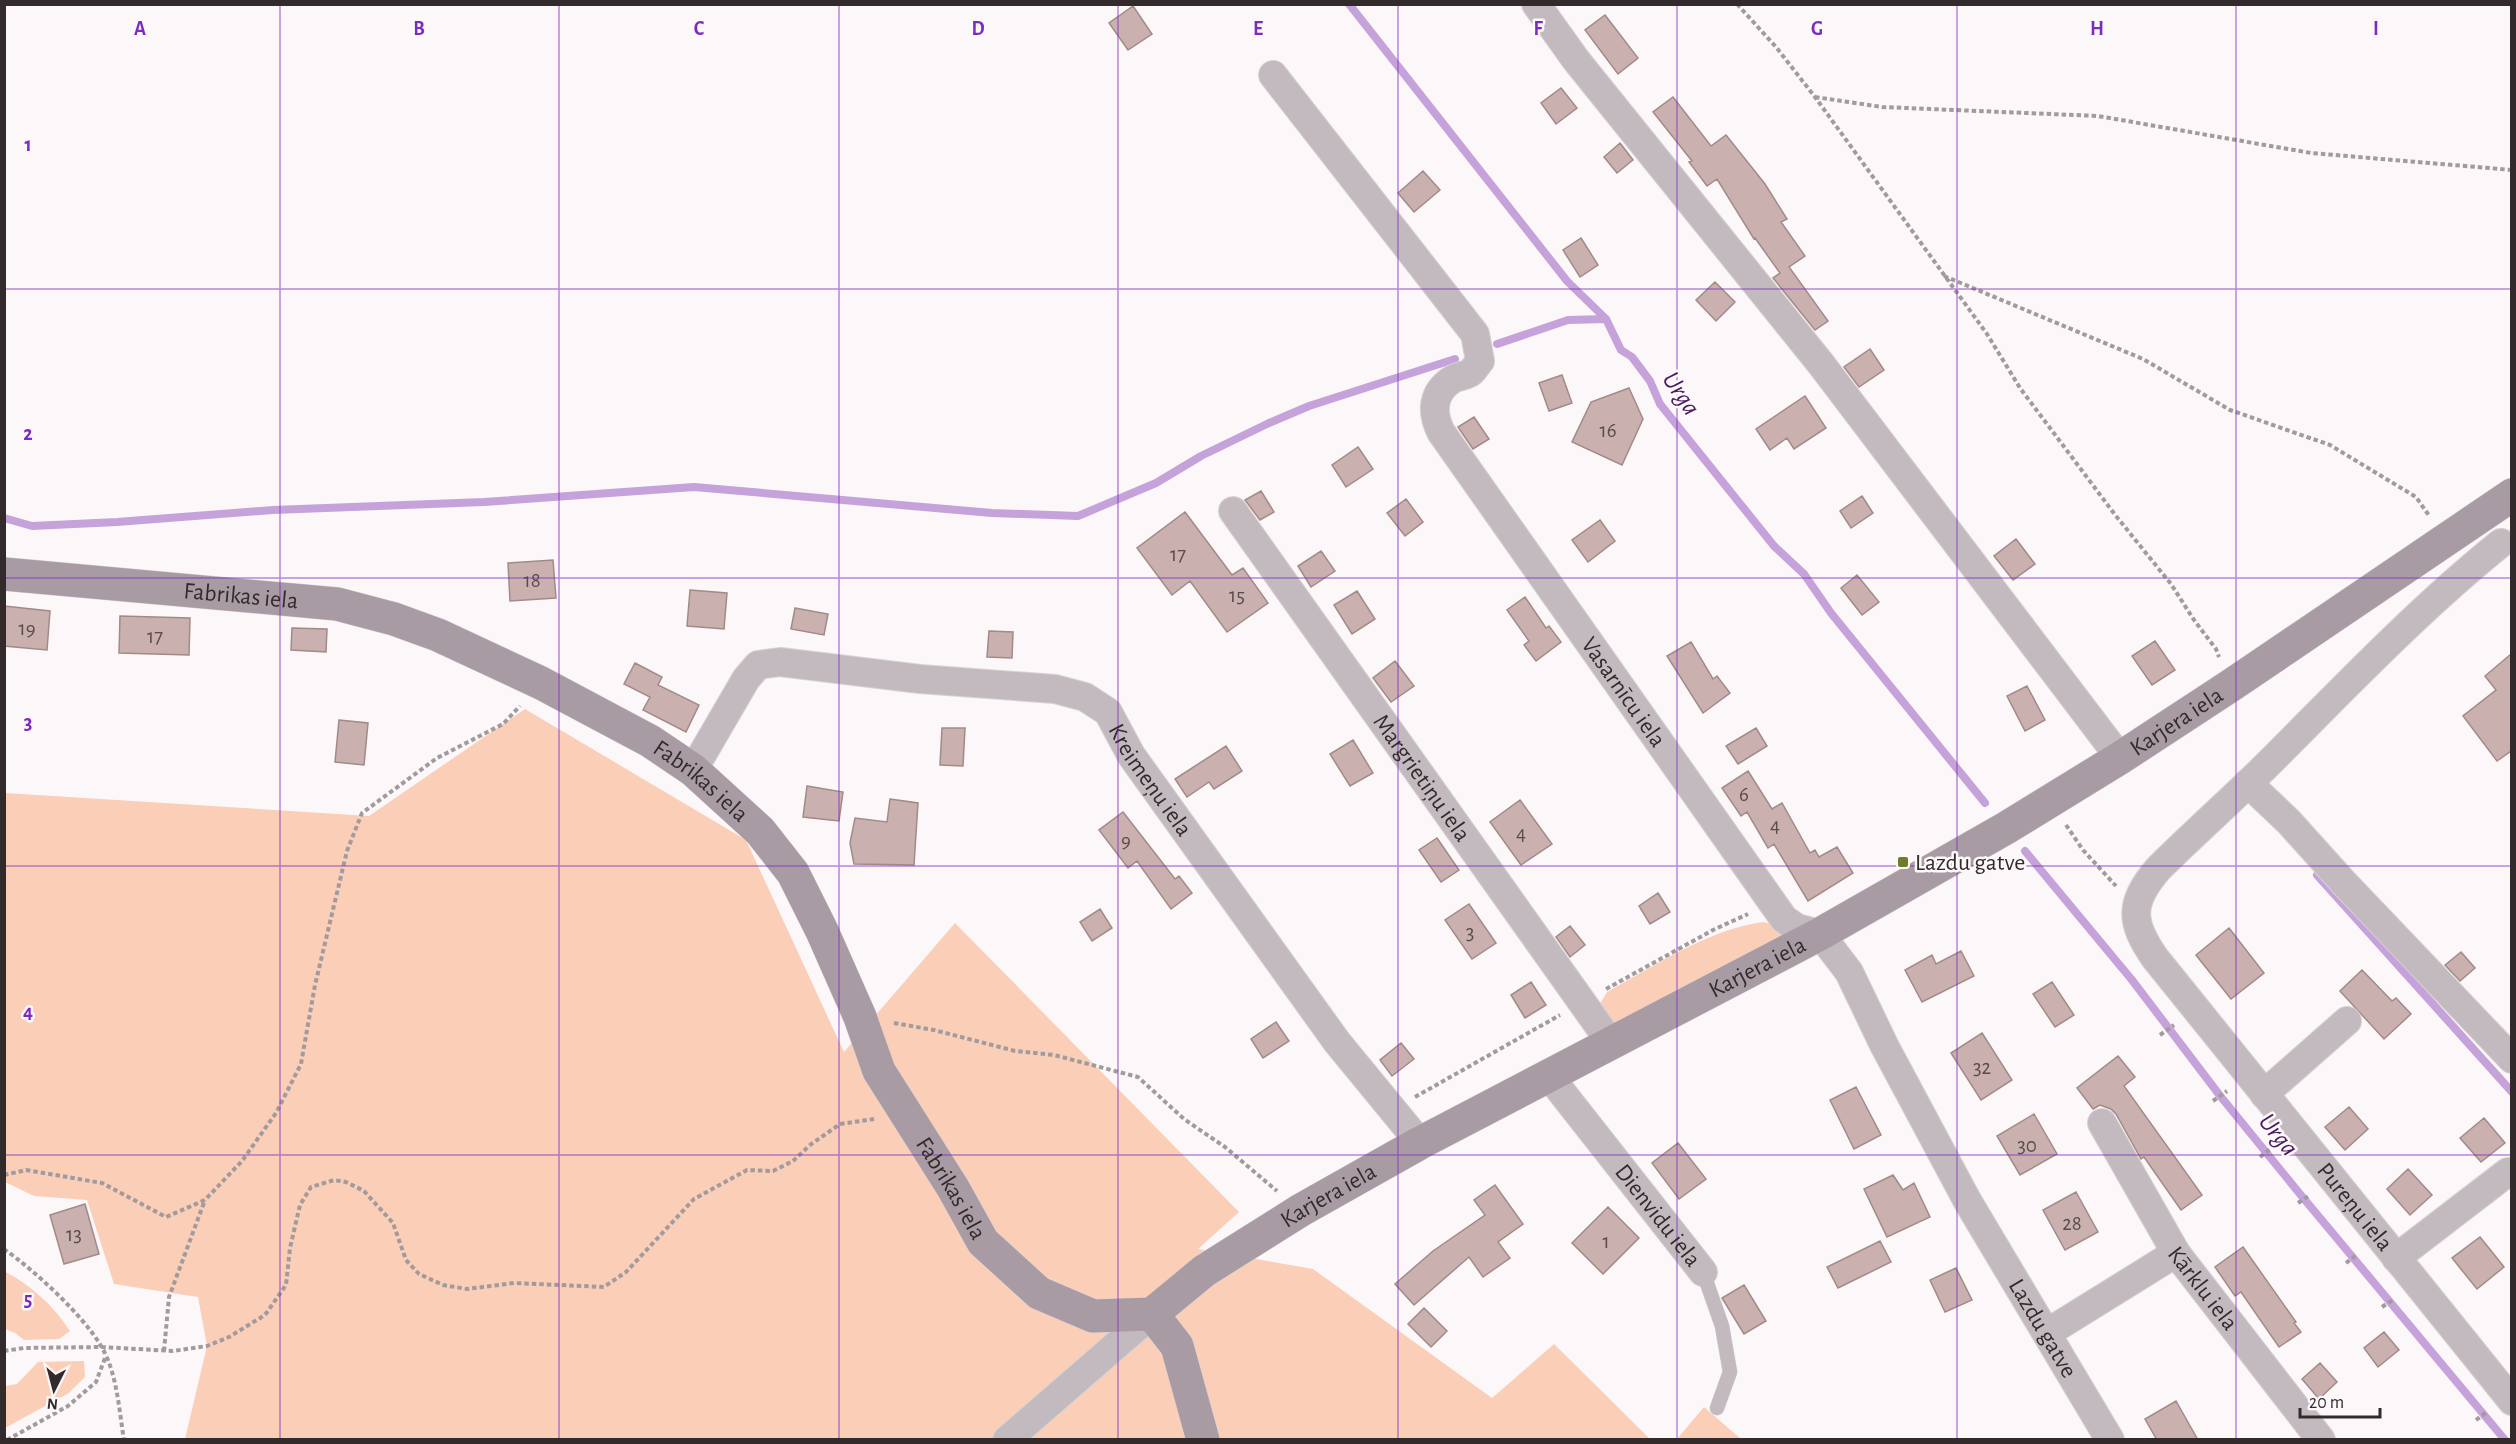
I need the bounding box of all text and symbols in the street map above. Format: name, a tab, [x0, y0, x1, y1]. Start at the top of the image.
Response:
text: A	[134, 19, 146, 39]
text: B	[413, 19, 425, 39]
text: C	[694, 19, 705, 39]
text: D	[971, 19, 985, 39]
text: E	[1253, 19, 1263, 39]
text: F	[1533, 19, 1543, 39]
text: G	[1811, 19, 1823, 39]
text: H	[2090, 19, 2104, 39]
text: I	[2373, 19, 2379, 39]
text: 1	[24, 135, 32, 155]
water label: Urga	[1657, 367, 1705, 420]
house number: 16	[1599, 420, 1617, 441]
text: 2	[23, 424, 33, 444]
house number: 17	[1170, 544, 1186, 565]
house number: 18	[523, 570, 541, 591]
street label: Fabrikas iela	[183, 579, 299, 613]
house number: 15	[1229, 585, 1245, 606]
house number: 19	[18, 618, 36, 639]
house number: 17	[147, 626, 163, 647]
street label: Vasarnīcu iela	[1576, 633, 1670, 752]
street label: Karjera iela	[2126, 683, 2227, 761]
street label: Margrietiņu iela	[1368, 710, 1475, 846]
text: 3	[24, 713, 32, 733]
street label: Kreimeņu iela	[1104, 720, 1196, 841]
street label: Fabrikas iela	[649, 736, 752, 827]
house number: 6	[1739, 784, 1749, 805]
house number: 4	[1770, 815, 1780, 836]
house number: 4	[1516, 823, 1526, 844]
house number: 9	[1121, 830, 1131, 851]
place label: Lazdu gatve	[1915, 851, 2025, 875]
marker: Lazdu gatve	[1896, 855, 1910, 869]
house number: 3	[1466, 922, 1474, 943]
street label: Karjera iela	[1705, 933, 1810, 1003]
text: 4	[23, 1002, 33, 1022]
house number: 32	[1973, 1057, 1991, 1078]
water label: Urga	[2254, 1108, 2303, 1161]
street label: Fabrikas iela	[911, 1133, 990, 1244]
house number: 30	[2017, 1135, 2037, 1156]
street label: Pureņu iela	[2312, 1158, 2397, 1256]
street label: Karjera iela	[1277, 1159, 1380, 1233]
street label: Dienvidu iela	[1610, 1160, 1705, 1272]
house number: 28	[2062, 1213, 2082, 1234]
house number: 13	[66, 1224, 82, 1245]
house number: 1	[1602, 1231, 1610, 1252]
street label: Kārklu iela	[2163, 1242, 2242, 1335]
street label: Lazdu gatve	[2004, 1275, 2081, 1382]
text: 5	[24, 1290, 32, 1310]
north arrow	[24, 1360, 84, 1420]
scale bar	[2300, 1381, 2380, 1419]
text: 20 m	[2309, 1394, 2344, 1412]
text: N	[46, 1395, 59, 1412]

